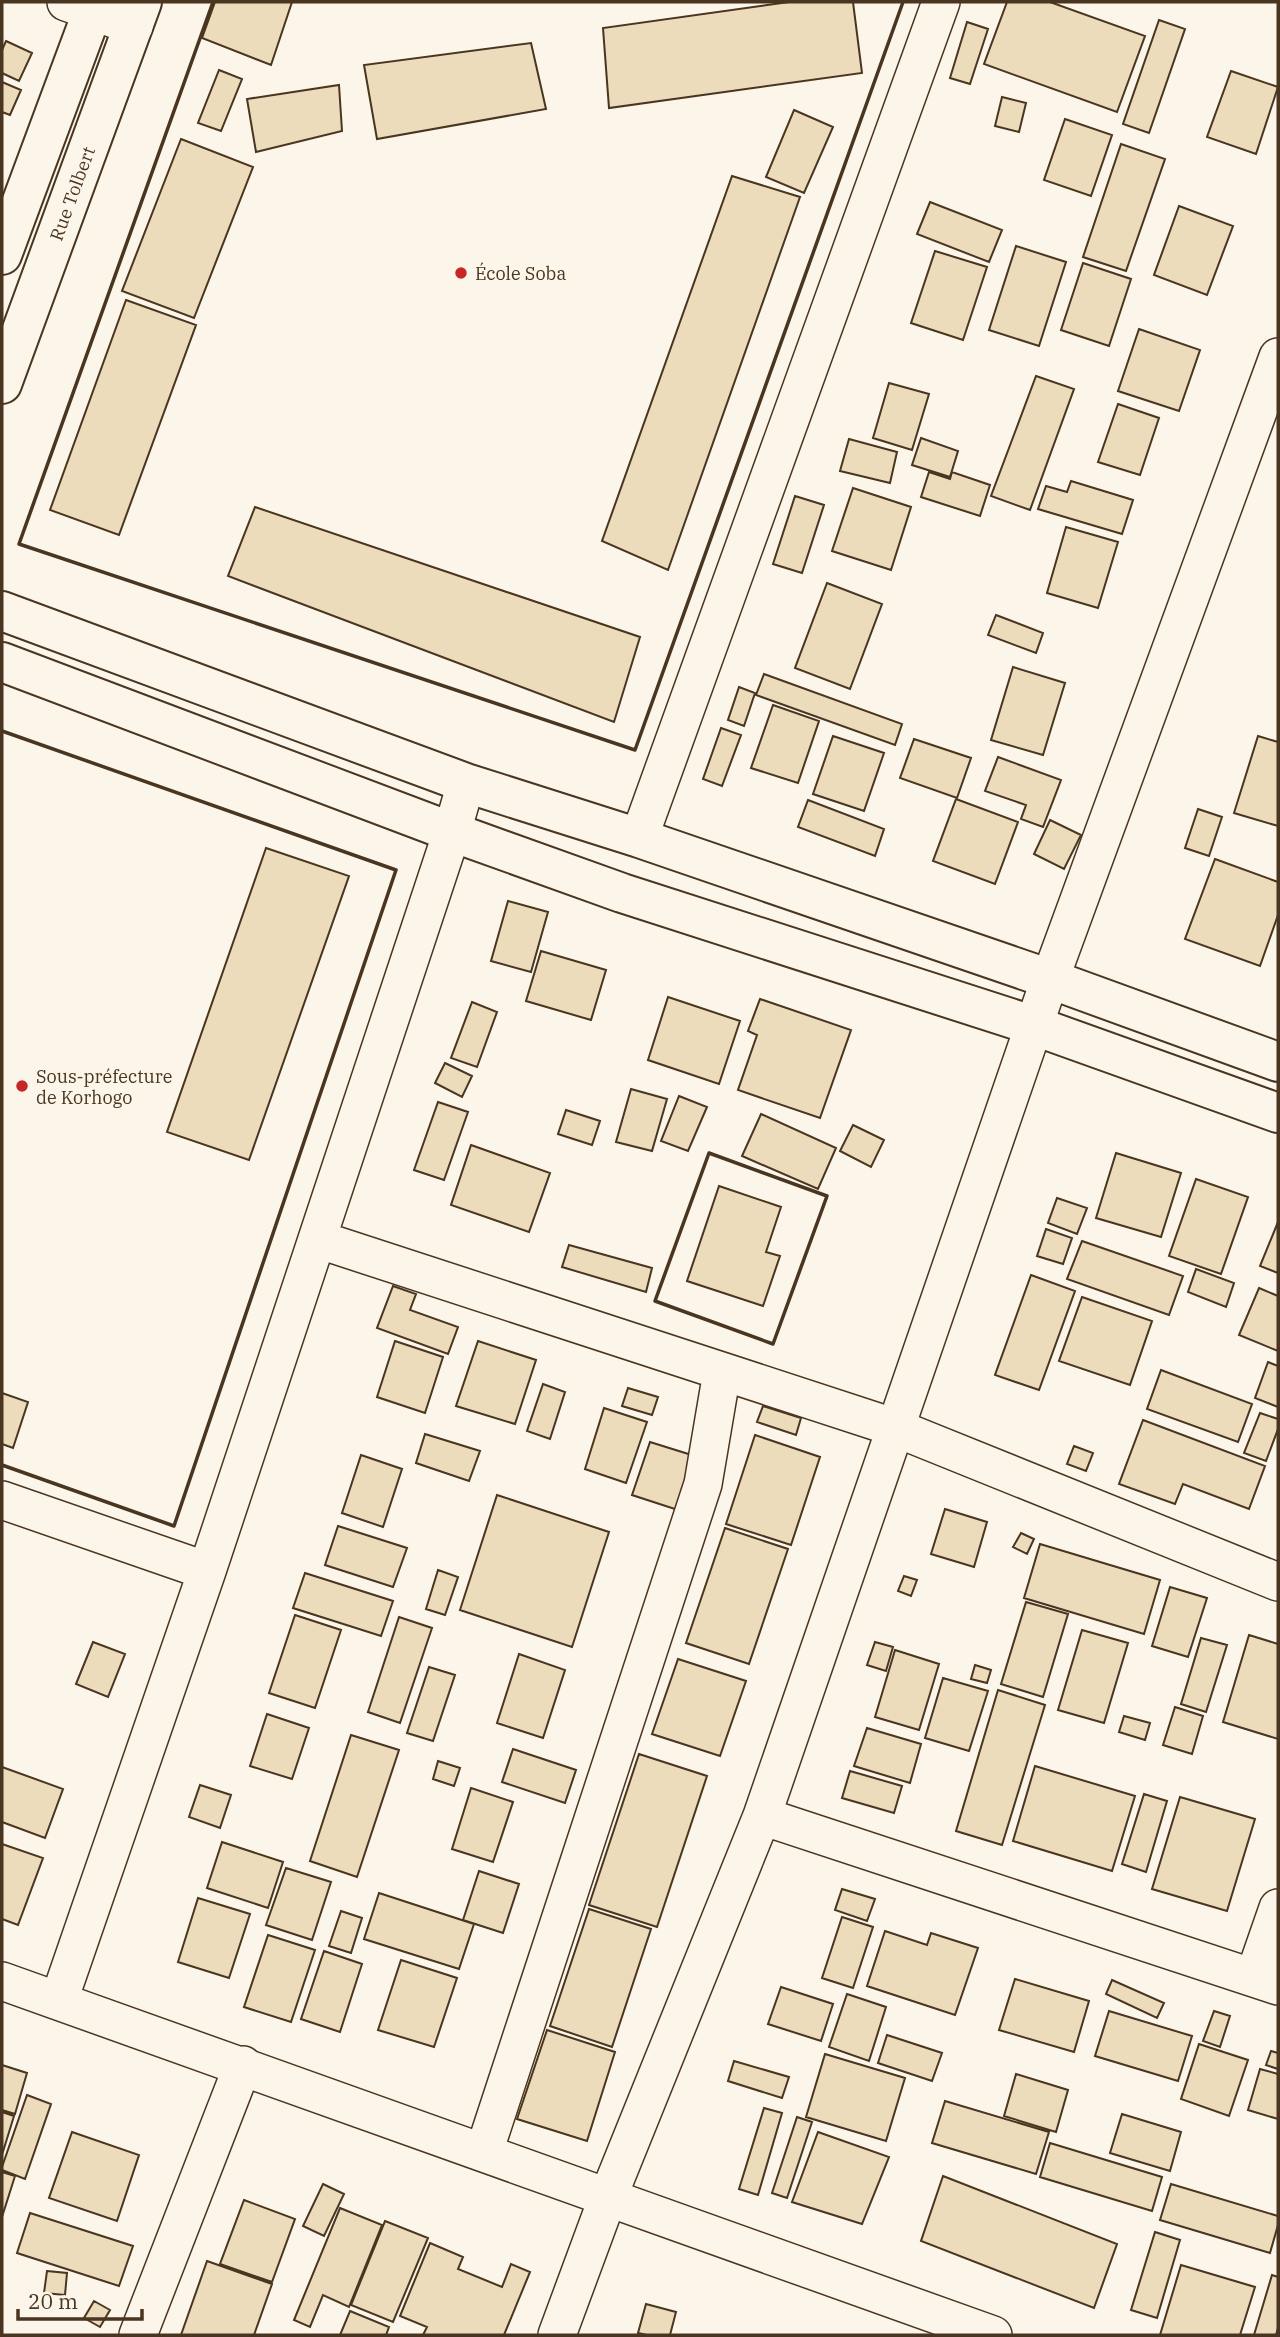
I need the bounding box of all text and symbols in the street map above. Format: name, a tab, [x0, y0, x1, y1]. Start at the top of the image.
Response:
street label: Rue Tolbert	[44, 143, 100, 244]
place label: École Soba	[475, 262, 567, 285]
marker: École Soba	[453, 265, 469, 281]
place label: Sous-préfecture de Korhogo	[36, 1065, 172, 1109]
marker: Sous-préfecture de Korhogo	[14, 1078, 30, 1094]
scale bar	[18, 2278, 142, 2322]
text: 20 m	[28, 2287, 78, 2315]

